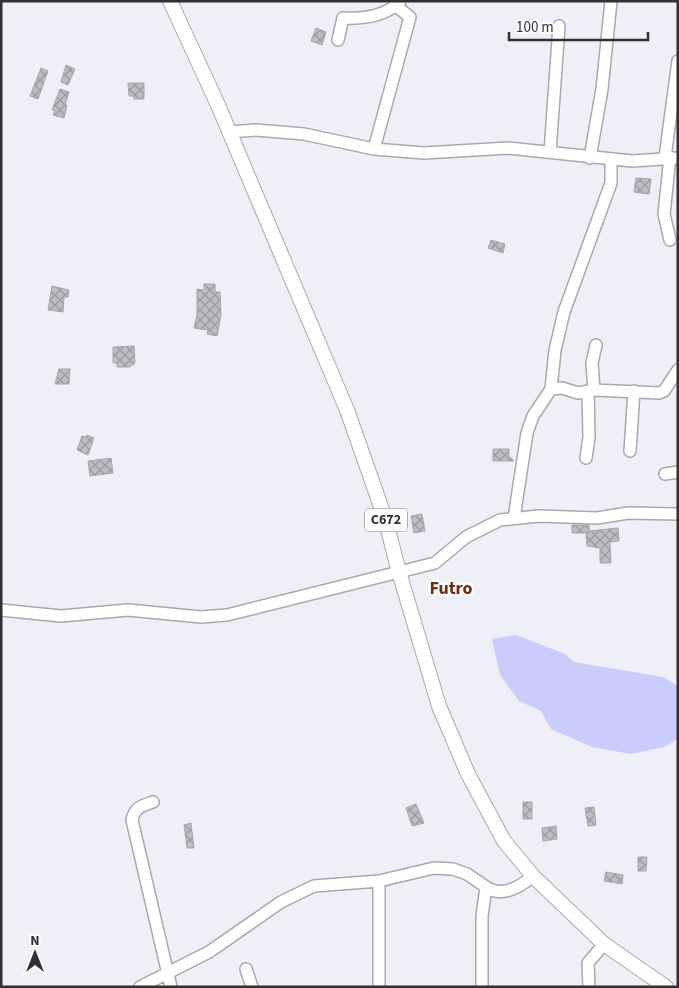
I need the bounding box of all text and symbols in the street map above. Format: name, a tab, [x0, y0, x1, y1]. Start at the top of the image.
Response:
scale bar	[509, 10, 648, 42]
text: 100 m	[516, 17, 554, 38]
road number: C672	[365, 508, 407, 532]
district label: Futro	[429, 576, 473, 601]
north arrow	[10, 928, 60, 978]
text: N	[30, 931, 40, 951]

